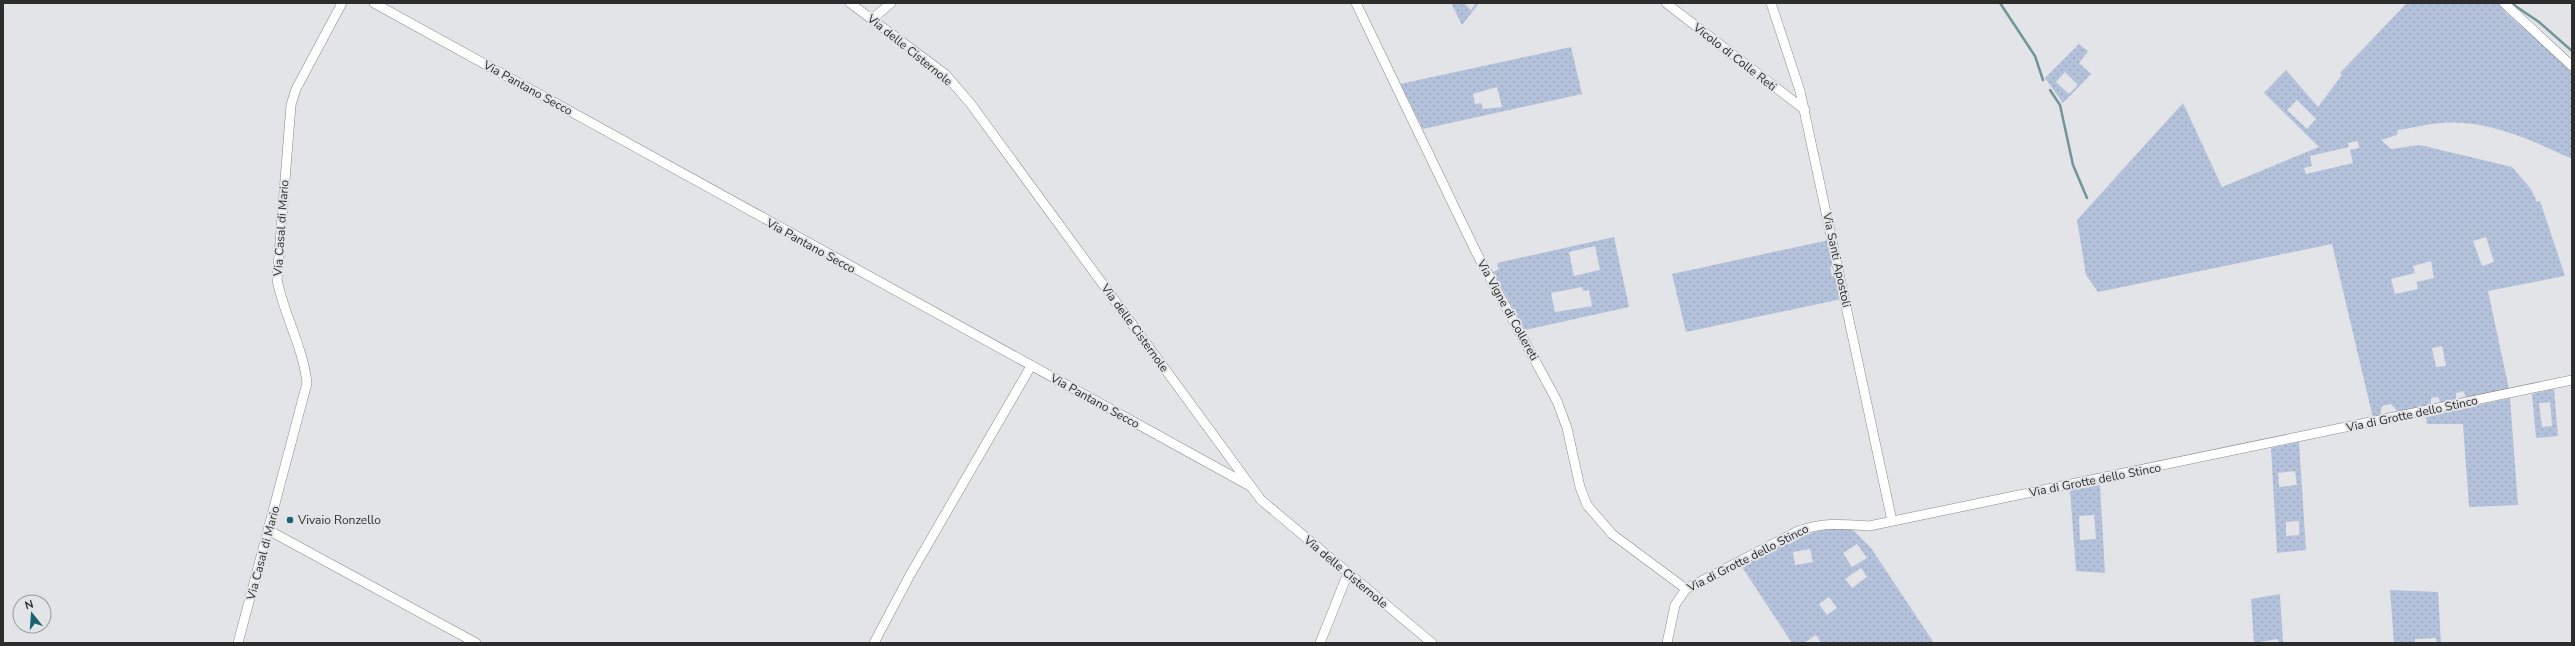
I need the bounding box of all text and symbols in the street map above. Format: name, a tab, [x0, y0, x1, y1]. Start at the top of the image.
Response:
street label: Via delle Cisternole	[863, 10, 956, 89]
street label: Vicolo di Colle Reti	[1689, 19, 1780, 95]
street label: Via Pantano Secco	[480, 56, 576, 119]
street label: Via Casal di Mario	[270, 179, 292, 278]
street label: Via Santi Apostoli	[1819, 210, 1855, 309]
street label: Via Pantano Secco	[763, 214, 859, 277]
street label: Via Vigne di Collereti	[1473, 256, 1542, 363]
street label: Via delle Cisternole	[1097, 280, 1172, 375]
street label: Via Pantano Secco	[1047, 369, 1143, 432]
street label: Via di Grotte dello Stinco	[2344, 392, 2480, 436]
street label: Via di Grotte dello Stinco	[2027, 459, 2163, 501]
street label: Via Casal di Mario	[242, 504, 283, 603]
place label: Vivaio Ronzello	[297, 512, 381, 528]
marker: Vivaio Ronzello	[285, 515, 295, 525]
street label: Via di Grotte dello Stinco	[1684, 520, 1812, 596]
street label: Via delle Cisternole	[1300, 531, 1391, 612]
north arrow	[12, 594, 52, 634]
text: N	[23, 597, 35, 613]

